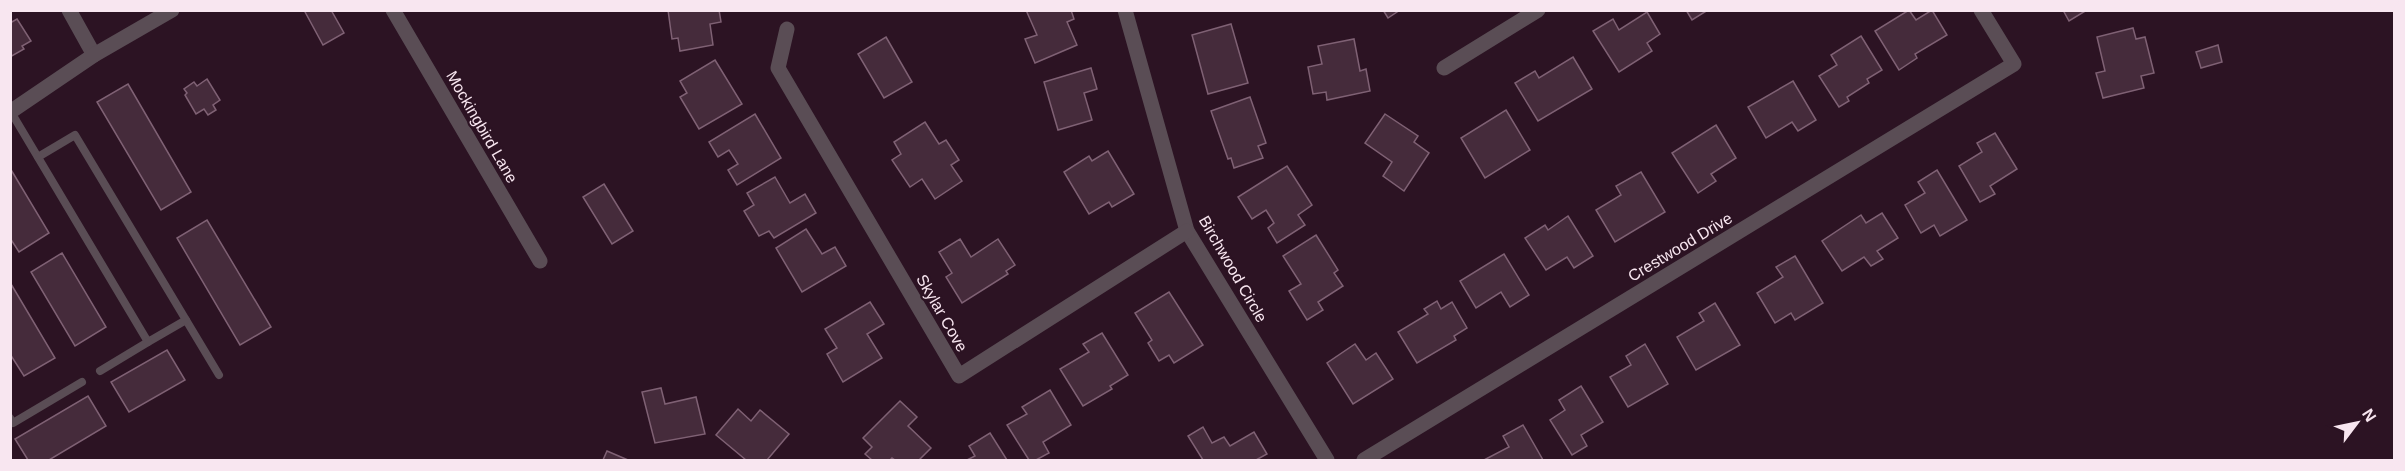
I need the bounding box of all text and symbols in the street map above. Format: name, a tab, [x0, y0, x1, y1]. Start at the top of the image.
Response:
street label: Mockingbird Lane	[443, 68, 521, 186]
street label: Crestwood Drive	[1625, 209, 1735, 285]
street label: Birchwood Circle	[1196, 213, 1270, 325]
street label: Skylar Cove	[913, 271, 971, 355]
north arrow	[2327, 393, 2387, 453]
text: N	[2359, 406, 2380, 425]

